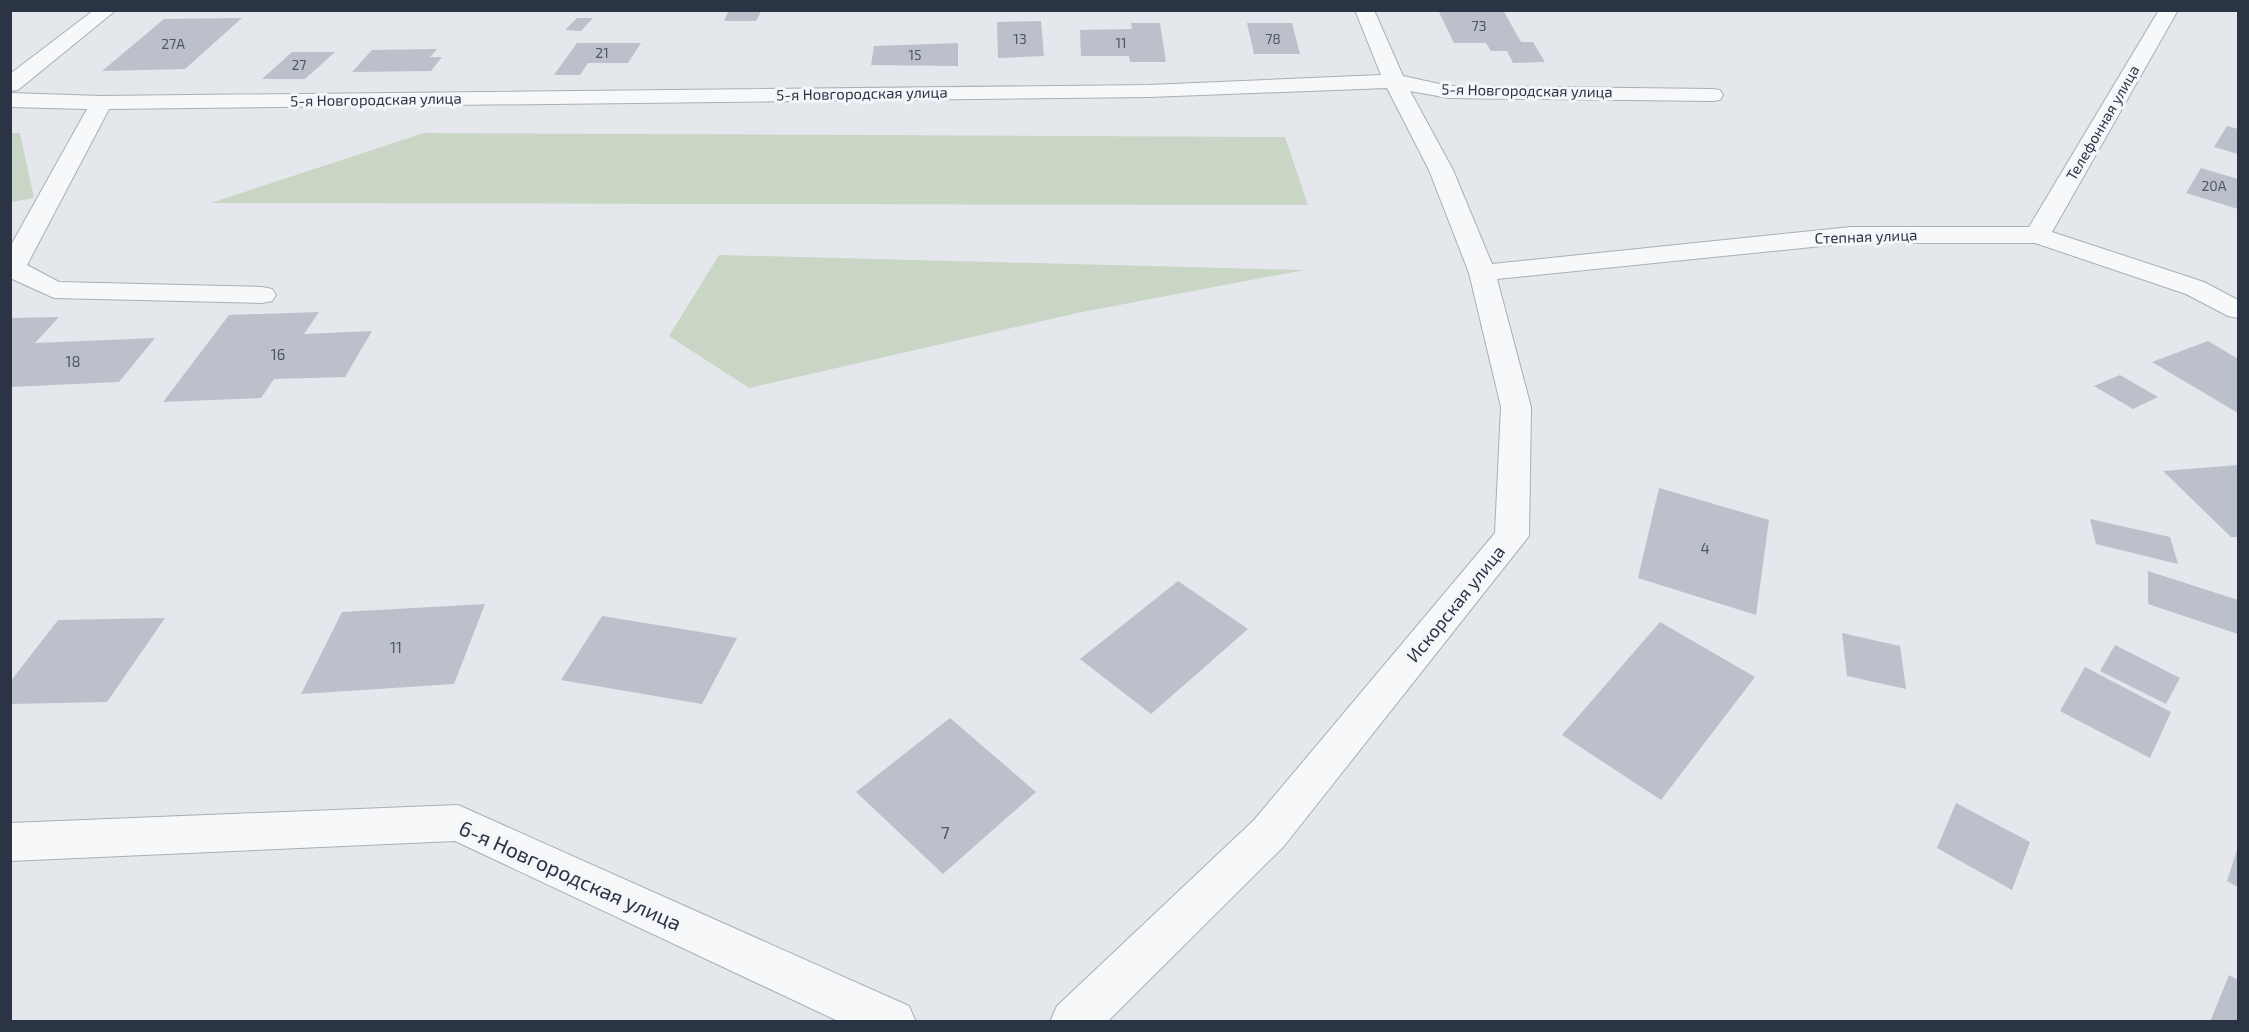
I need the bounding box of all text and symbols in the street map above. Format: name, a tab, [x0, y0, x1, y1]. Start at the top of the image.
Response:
house number: 73	[1472, 17, 1486, 34]
house number: 13	[1013, 30, 1027, 47]
house number: 78	[1265, 30, 1281, 47]
house number: 11	[1115, 34, 1127, 51]
house number: 27А	[161, 35, 185, 52]
house number: 21	[595, 44, 609, 61]
house number: 15	[908, 46, 922, 63]
house number: 27	[291, 56, 307, 73]
street label: Телефонная улица	[2062, 62, 2143, 184]
street label: 5-я Новгородская улица	[1441, 80, 1613, 101]
street label: 5-я Новгородская улица	[776, 83, 948, 104]
street label: 5-я Новгородская улица	[290, 89, 462, 110]
house number: 20А	[2201, 177, 2227, 194]
street label: Степная улица	[1814, 225, 1918, 248]
house number: 16	[271, 345, 285, 363]
house number: 18	[65, 352, 81, 370]
house number: 4	[1700, 539, 1710, 557]
street label: Искорская улица	[1401, 540, 1509, 666]
house number: 11	[390, 638, 402, 656]
street label: 6-я Новгородская улица	[455, 814, 686, 936]
house number: 7	[940, 821, 950, 843]

